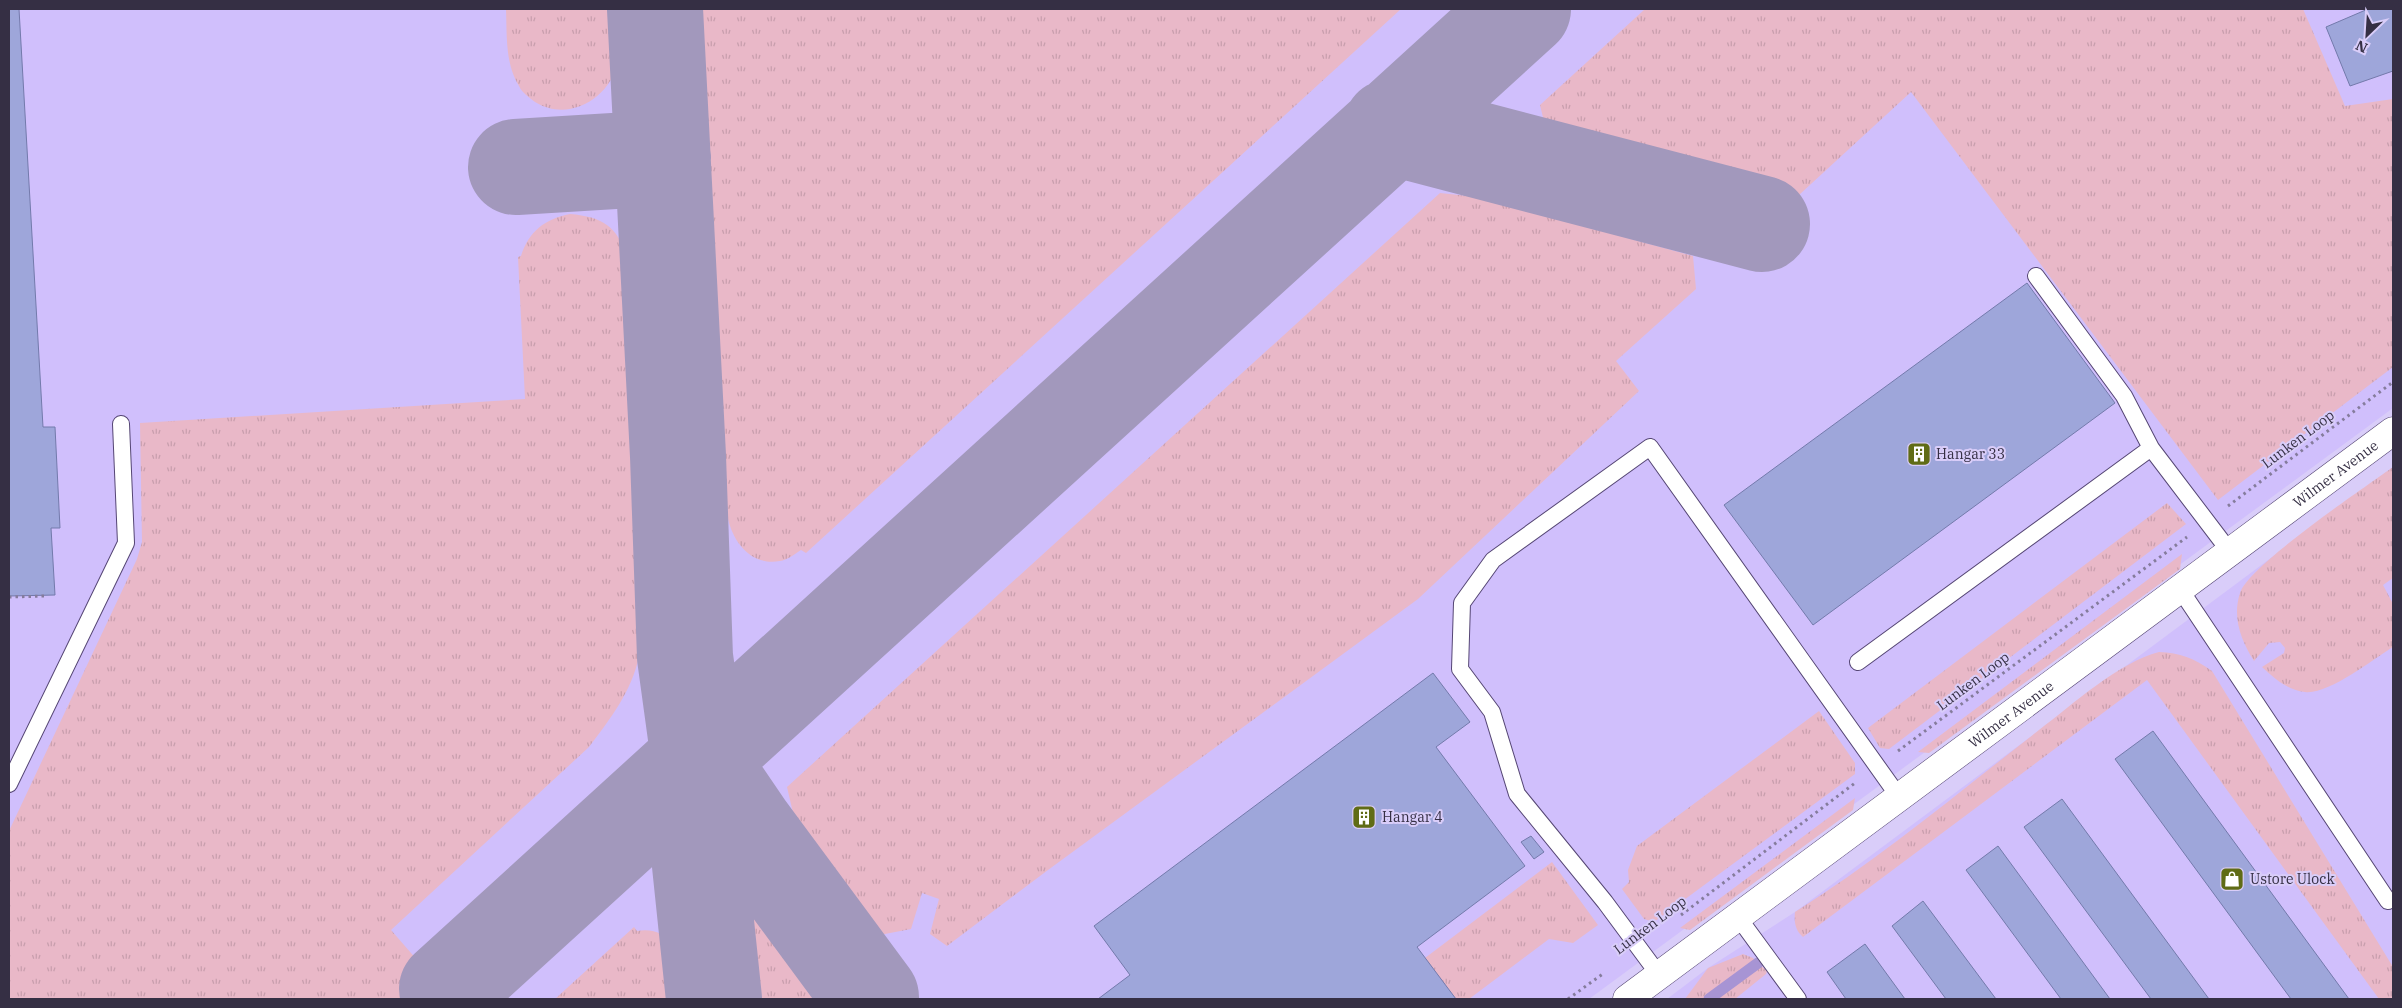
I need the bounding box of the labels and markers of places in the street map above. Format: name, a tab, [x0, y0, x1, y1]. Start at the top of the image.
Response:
building icon: Hangar 33	[1906, 441, 1932, 467]
place label: Hangar 33	[1936, 445, 2005, 463]
building icon: Hangar 4	[1351, 804, 1377, 830]
place label: Hangar 4	[1382, 808, 1443, 826]
shop icon: Ustore Ulock	[2219, 866, 2245, 892]
place label: Ustore Ulock	[2250, 870, 2335, 888]

